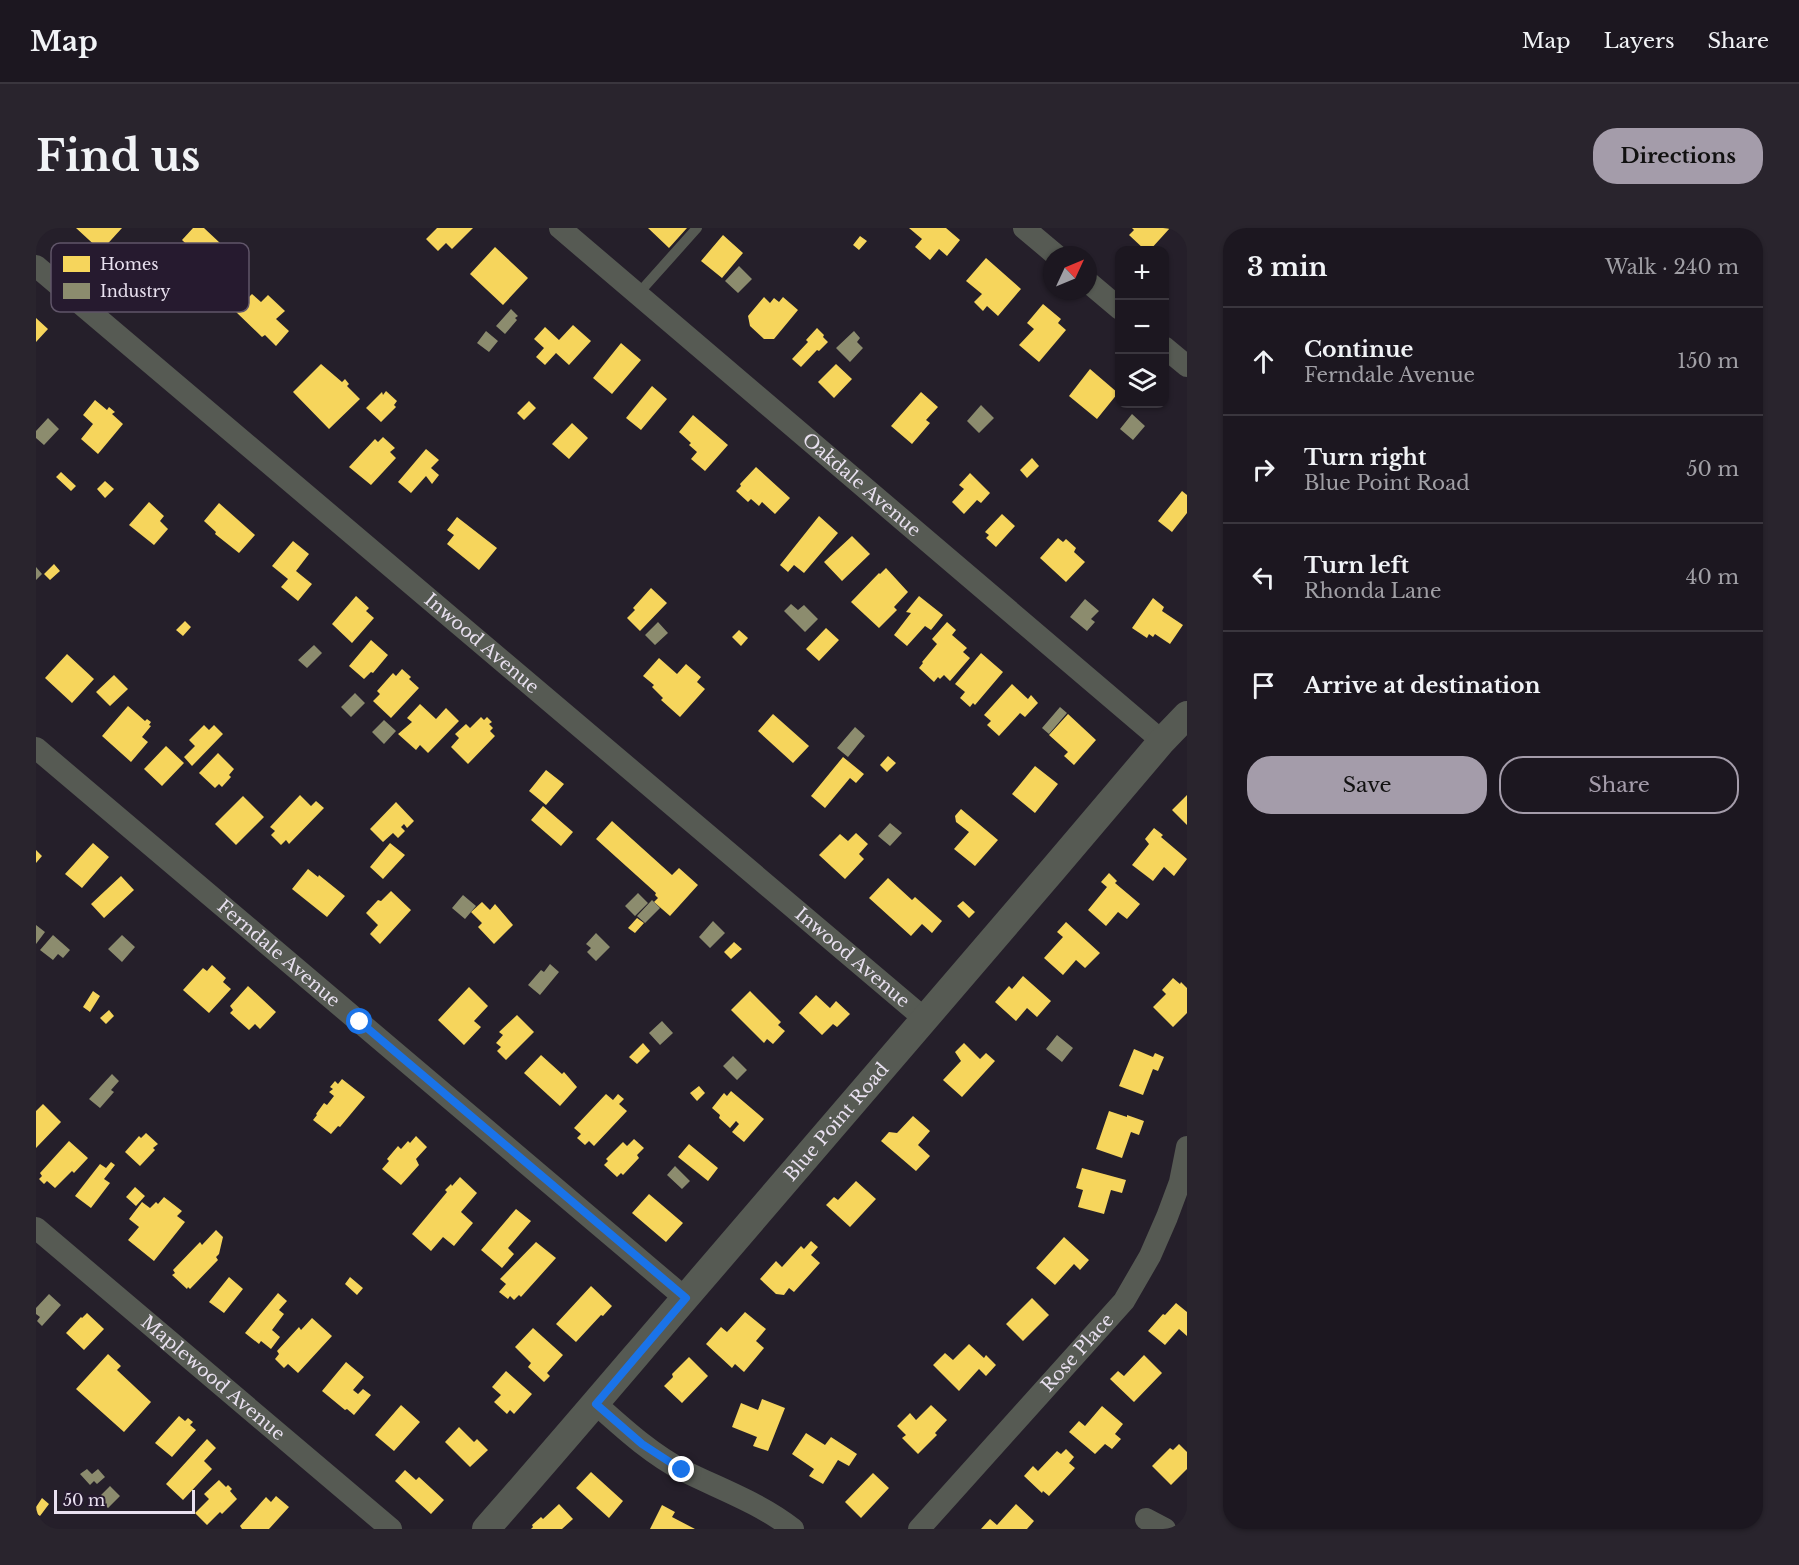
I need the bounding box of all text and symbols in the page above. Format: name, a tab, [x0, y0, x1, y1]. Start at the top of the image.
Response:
text: Map	[30, 24, 98, 59]
text: Map	[1522, 28, 1571, 54]
text: Layers	[1604, 28, 1675, 54]
text: Share	[1708, 28, 1769, 54]
button: Directions	[1593, 128, 1763, 184]
text: Find us	[36, 130, 200, 182]
legend	[51, 243, 249, 312]
north arrow	[1043, 246, 1097, 300]
map controls	[1115, 246, 1169, 408]
button: +	[1115, 246, 1169, 300]
text: 3 min	[1247, 251, 1328, 283]
text: Homes	[100, 254, 158, 274]
text: Walk · 240 m	[1605, 255, 1739, 279]
text: Industry	[100, 281, 171, 301]
button: −	[1115, 300, 1169, 354]
text: Continue	[1304, 336, 1413, 363]
icon: ahead	[1247, 345, 1280, 378]
text: 150 m	[1677, 349, 1739, 373]
button: layers	[1115, 354, 1169, 408]
text: Ferndale Avenue	[1304, 363, 1475, 387]
street label: Oakdale Avenue	[798, 428, 925, 541]
text: Turn right	[1304, 444, 1426, 471]
icon: right	[1247, 453, 1280, 486]
text: 50 m	[1686, 457, 1739, 481]
text: Blue Point Road	[1304, 471, 1470, 495]
text: Turn left	[1304, 552, 1409, 579]
icon: left	[1247, 561, 1280, 594]
text: 40 m	[1686, 565, 1739, 589]
text: Rhonda Lane	[1304, 579, 1441, 603]
street label: Inwood Avenue	[420, 589, 543, 698]
icon: arrive	[1247, 669, 1280, 702]
text: Arrive at destination	[1304, 672, 1541, 699]
button: Save	[1247, 756, 1487, 814]
button: Share	[1499, 756, 1739, 814]
street label: Ferndale Avenue	[213, 895, 344, 1012]
street label: Inwood Avenue	[791, 903, 914, 1012]
route start	[346, 1008, 372, 1034]
street label: Blue Point Road	[780, 1058, 894, 1186]
street label: Rose Place	[1037, 1309, 1118, 1396]
street label: Maplewood Avenue	[137, 1311, 289, 1445]
route end	[668, 1456, 694, 1482]
scale bar	[54, 1487, 195, 1514]
text: 50 m	[63, 1490, 105, 1510]

